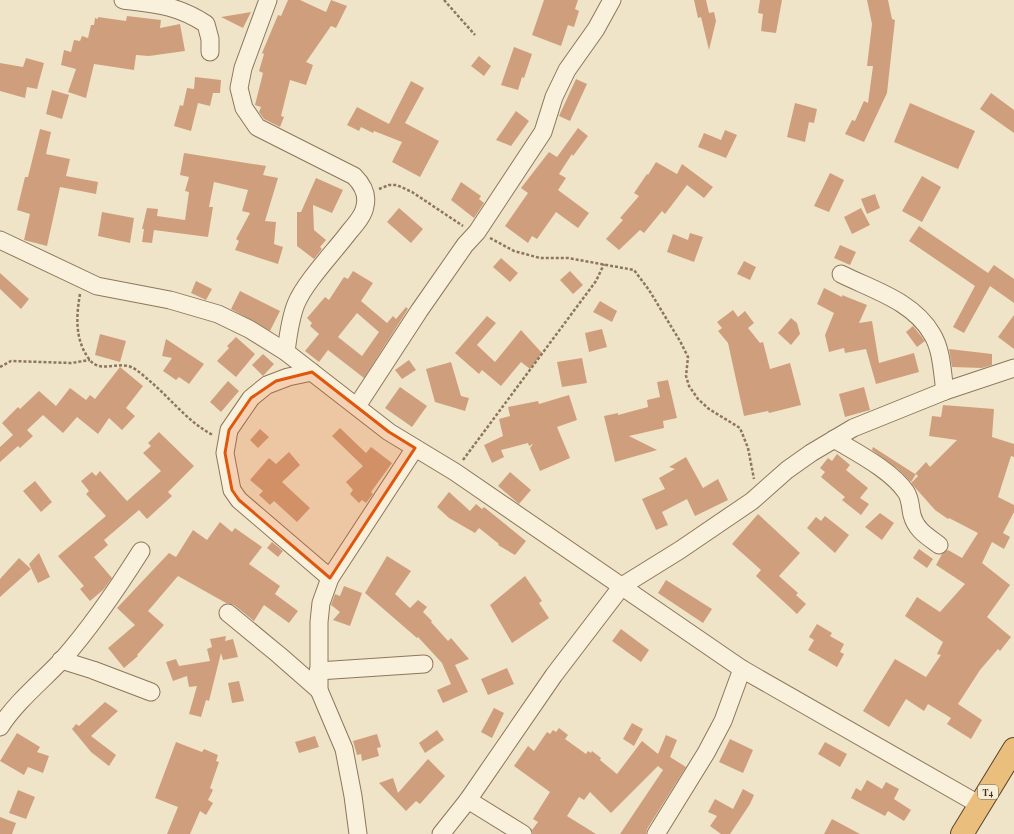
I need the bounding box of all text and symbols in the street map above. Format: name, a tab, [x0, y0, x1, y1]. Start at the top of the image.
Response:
road number: T4	[978, 785, 998, 799]

